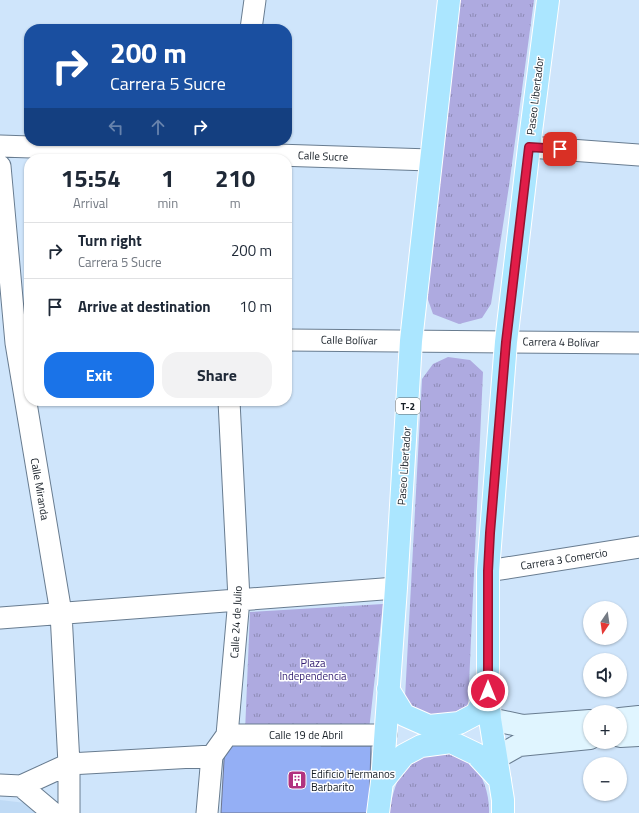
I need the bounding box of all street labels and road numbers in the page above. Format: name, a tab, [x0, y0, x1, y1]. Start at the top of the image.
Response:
street label: Paseo Libertador	[522, 56, 548, 136]
street label: Calle Sucre	[298, 147, 349, 165]
street label: Calle Bolívar	[321, 332, 378, 348]
street label: Carrera 4 Bolívar	[522, 333, 600, 351]
road number: T-2	[396, 398, 420, 414]
street label: Paseo Libertador	[393, 426, 415, 506]
street label: Calle Miranda	[27, 457, 53, 522]
street label: Carrera 3 Comercio	[519, 544, 609, 574]
street label: Calle 24 de Julio	[226, 585, 246, 659]
street label: Calle 19 de Abril	[269, 727, 343, 743]

